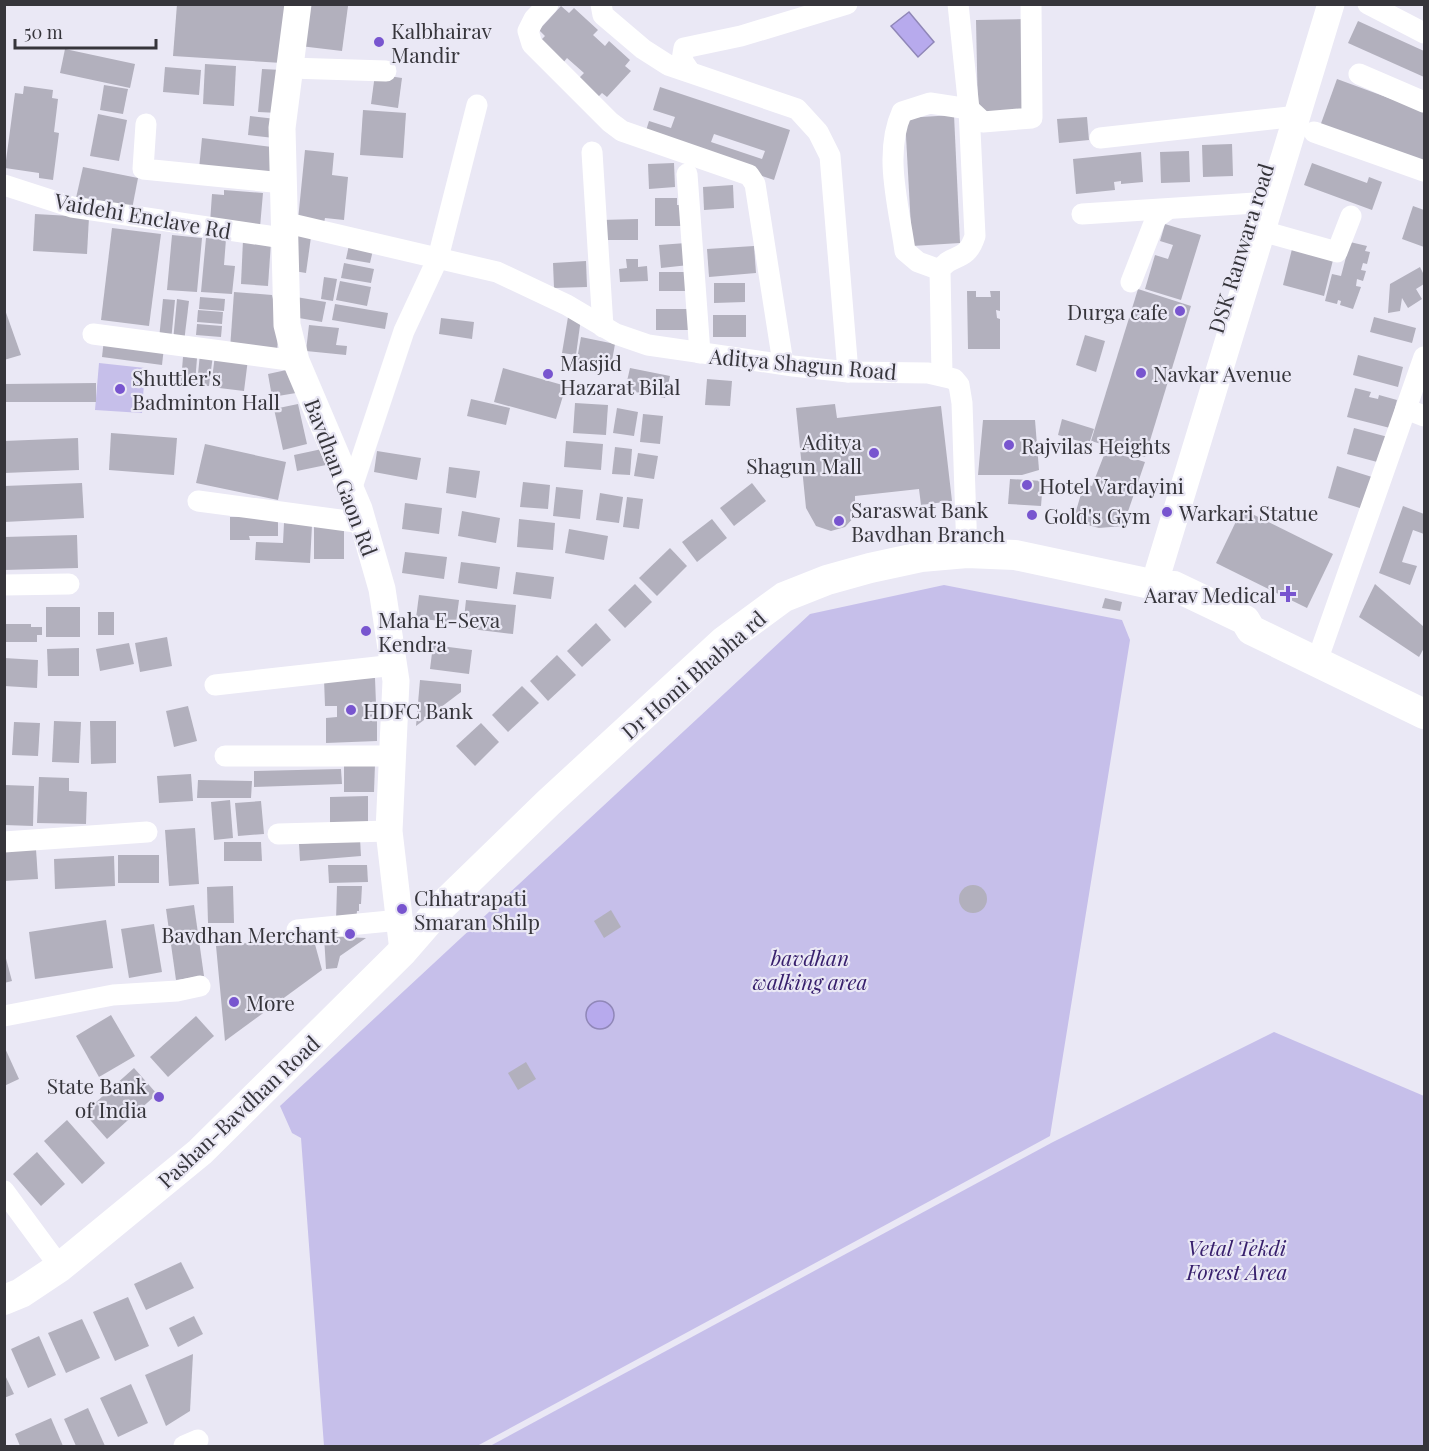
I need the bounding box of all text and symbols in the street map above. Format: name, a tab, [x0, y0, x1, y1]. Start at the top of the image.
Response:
scale bar	[15, 12, 156, 50]
place label: Kalbhairav Mandir	[391, 16, 492, 68]
text: 50 m	[24, 20, 63, 44]
marker: Kalbhairav Mandir	[372, 35, 386, 49]
street label: DSK Ranwara road	[1201, 160, 1279, 336]
street label: Vaidehi Enclave Rd	[52, 186, 233, 244]
place label: Durga cafe	[1067, 297, 1168, 325]
marker: Durga cafe	[1173, 304, 1187, 318]
street label: Aditya Shagun Road	[707, 341, 898, 385]
place label: Masjid Hazarat Bilal	[560, 348, 680, 400]
place label: Navkar Avenue	[1153, 359, 1292, 387]
place label: Shuttler's Badminton Hall	[132, 363, 280, 415]
marker: Navkar Avenue	[1134, 366, 1148, 380]
marker: Masjid Hazarat Bilal	[541, 367, 555, 381]
marker: Shuttler's Badminton Hall	[113, 382, 127, 396]
street label: Bavdhan Gaon Rd	[299, 394, 385, 560]
place label: Aditya Shagun Mall	[746, 427, 863, 479]
place label: Rajvilas Heights	[1021, 431, 1171, 459]
marker: Rajvilas Heights	[1002, 438, 1016, 452]
marker: Aditya Shagun Mall	[867, 446, 881, 460]
place label: Hotel Vardayini	[1039, 471, 1184, 499]
marker: Hotel Vardayini	[1020, 478, 1034, 492]
place label: Saraswat Bank Bavdhan Branch	[851, 495, 1006, 547]
place label: Warkari Statue	[1178, 498, 1318, 526]
place label: Gold's Gym	[1044, 501, 1151, 529]
marker: Warkari Statue	[1160, 505, 1174, 519]
marker: Gold's Gym	[1025, 508, 1039, 522]
marker: Saraswat Bank Bavdhan Branch	[832, 514, 846, 528]
place label: Aarav Medical	[1143, 580, 1276, 608]
marker: Aarav Medical	[1281, 587, 1295, 601]
street label: Dr Homi Bhabha rd	[615, 604, 771, 744]
place label: Maha E-Seva Kendra	[378, 605, 501, 657]
marker: Maha E-Seva Kendra	[359, 624, 373, 638]
place label: HDFC Bank	[363, 696, 473, 724]
marker: HDFC Bank	[344, 703, 358, 717]
place label: Chhatrapati Smaran Shilp	[414, 883, 540, 935]
marker: Chhatrapati Smaran Shilp	[395, 902, 409, 916]
place label: Bavdhan Merchant	[161, 920, 339, 948]
marker: Bavdhan Merchant	[343, 927, 357, 941]
park label: bavdhan walking area	[753, 943, 867, 995]
place label: More	[246, 988, 295, 1016]
marker: More	[227, 995, 241, 1009]
street label: Pashan-Bavdhan Road	[151, 1029, 325, 1193]
place label: State Bank of India	[47, 1071, 148, 1123]
marker: State Bank of India	[152, 1090, 166, 1104]
park label: Vetal Tekdi Forest Area	[1186, 1233, 1287, 1285]

